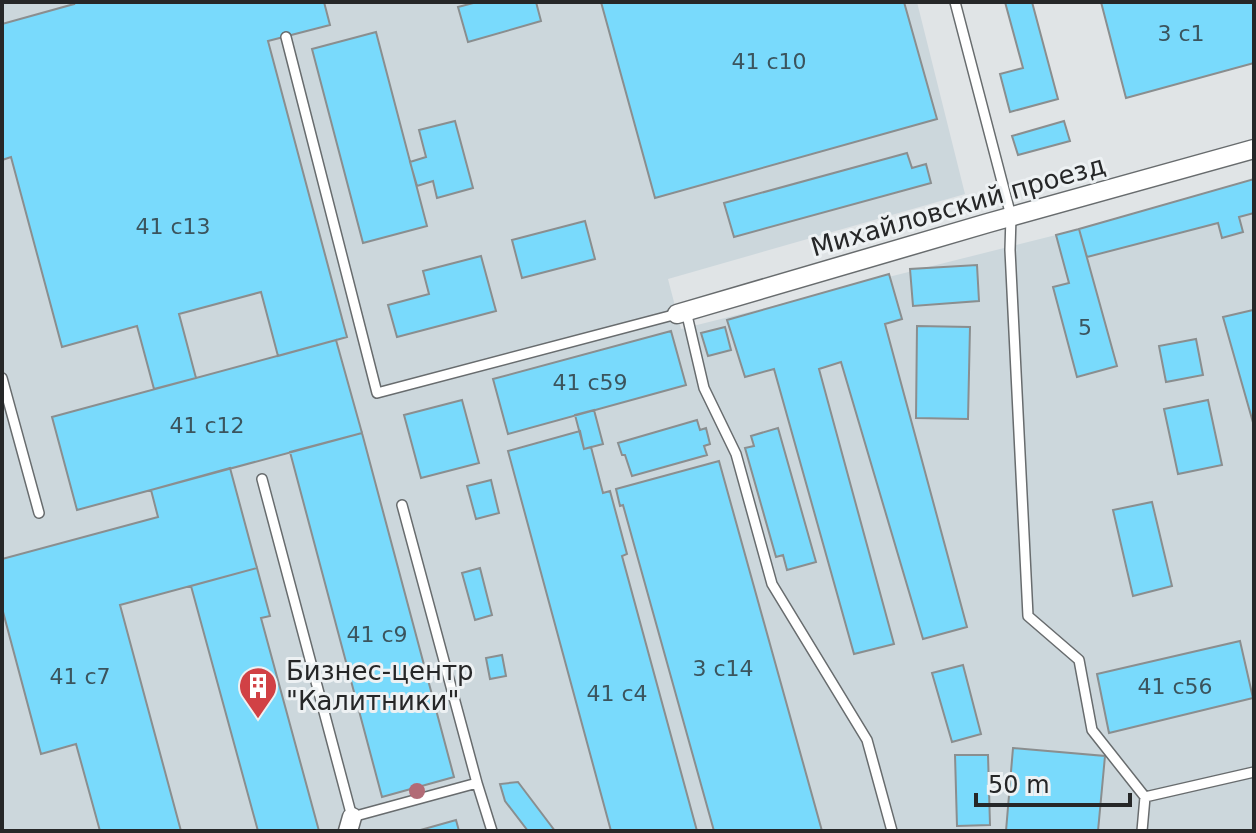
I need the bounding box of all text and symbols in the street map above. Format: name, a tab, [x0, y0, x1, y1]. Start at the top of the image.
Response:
house number: 3 с1	[1157, 21, 1205, 46]
house number: 41 с10	[731, 49, 807, 74]
street label: Михайловский проезд	[807, 150, 1109, 262]
house number: 41 с13	[135, 214, 211, 239]
house number: 5	[1078, 315, 1092, 340]
house number: 41 с59	[552, 370, 628, 395]
house number: 41 с12	[169, 413, 245, 438]
house number: 41 с9	[346, 622, 408, 647]
place label: Бизнес-центр "Калитники"	[286, 656, 474, 716]
house number: 3 с14	[692, 656, 754, 681]
house number: 41 с7	[49, 664, 111, 689]
building icon: Бизнес-центр "Калитники"	[237, 665, 279, 720]
house number: 41 с56	[1137, 674, 1213, 699]
house number: 41 с4	[586, 681, 648, 706]
scale bar	[976, 757, 1130, 807]
text: 50 m	[988, 771, 1050, 799]

